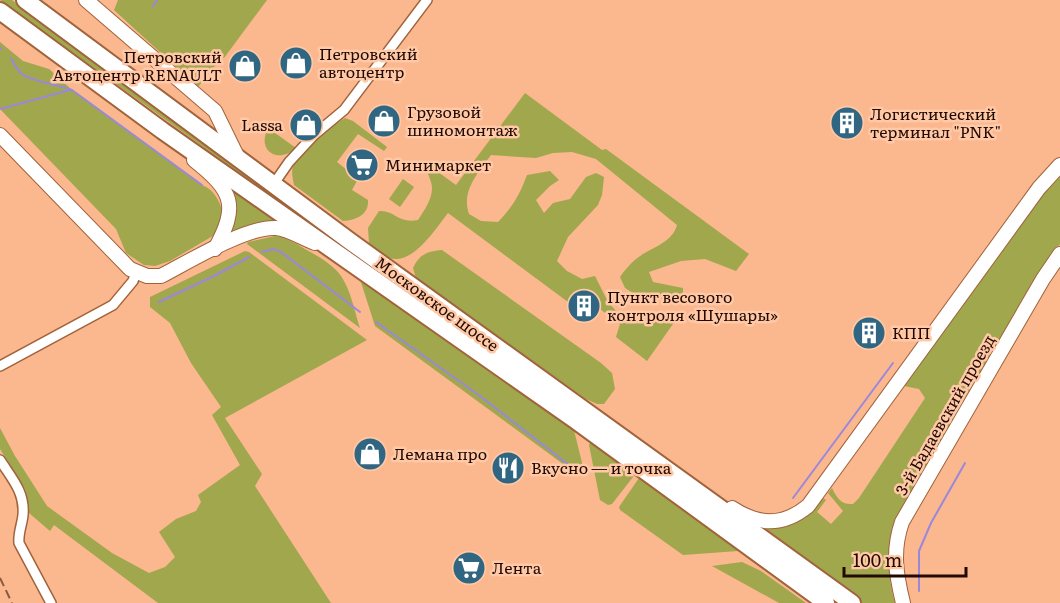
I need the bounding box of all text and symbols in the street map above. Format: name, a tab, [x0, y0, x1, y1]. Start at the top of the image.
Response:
place label: Петровский автоцентр	[319, 41, 418, 83]
place label: Петровский Автоцентр RENAULT	[52, 44, 222, 86]
shop icon: Петровский автоцентр	[278, 45, 314, 81]
shop icon: Петровский Автоцентр RENAULT	[227, 48, 263, 84]
place label: Грузовой шиномонтаж	[407, 99, 518, 141]
place label: Логистический терминал "PNK"	[870, 101, 1001, 143]
shop icon: Грузовой шиномонтаж	[366, 103, 402, 139]
building icon: Логистический терминал "PNK"	[829, 105, 865, 141]
shop icon: Lassa	[288, 107, 324, 143]
place label: Lassa	[241, 112, 283, 136]
supermarket icon: Минимаркет	[344, 147, 380, 183]
place label: Минимаркет	[385, 152, 491, 176]
street label: Московское шоссе	[371, 250, 505, 356]
place label: Пункт весового контроля «Шушары»	[607, 284, 778, 326]
building icon: Пункт весового контроля «Шушары»	[566, 288, 602, 324]
building icon: КПП	[851, 315, 887, 351]
place label: КПП	[892, 320, 930, 344]
street label: 3-й Бадаевский проезд	[888, 330, 1000, 499]
shop icon: Лемана про	[352, 436, 388, 472]
place label: Лемана про	[393, 441, 487, 465]
restaurant icon: Вкусно — и точка	[490, 450, 526, 486]
place label: Вкусно — и точка	[531, 455, 672, 479]
scale bar	[844, 540, 966, 578]
text: 100 m	[853, 546, 902, 573]
supermarket icon: Лента	[451, 550, 487, 586]
place label: Лента	[492, 555, 542, 579]

